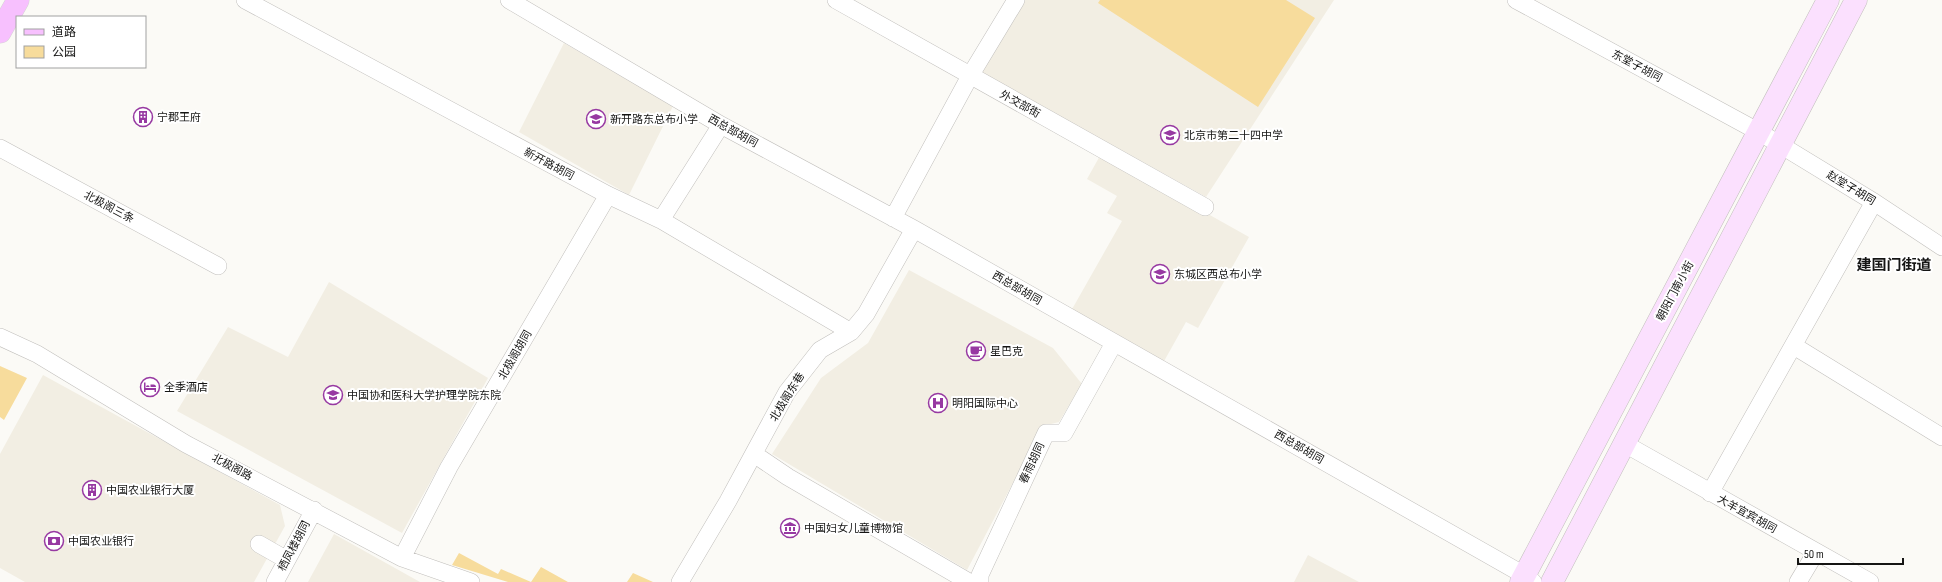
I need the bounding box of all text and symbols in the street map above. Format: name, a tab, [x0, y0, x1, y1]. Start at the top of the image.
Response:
legend	[16, 16, 146, 68]
text: 道路	[52, 25, 76, 40]
text: 公园	[52, 45, 76, 60]
street label: 东堂子胡同	[1610, 47, 1664, 85]
street label: 外交部街	[998, 88, 1042, 120]
building icon: 宁郡王府	[132, 106, 154, 128]
school or university icon: 新开路东总布小学	[585, 108, 607, 130]
place label: 宁郡王府	[157, 111, 201, 124]
street label: 西总部胡同	[706, 112, 760, 150]
place label: 新开路东总布小学	[610, 113, 698, 126]
school or university icon: 北京市第二十四中学	[1159, 124, 1181, 146]
place label: 北京市第二十四中学	[1184, 129, 1283, 142]
street label: 新开路胡同	[522, 145, 576, 183]
street label: 赵堂子胡同	[1824, 168, 1878, 208]
street label: 北极阁三条	[82, 188, 136, 226]
district label: 建国门街道	[1856, 256, 1932, 275]
street label: 朝阳门南小街	[1654, 259, 1696, 323]
school or university icon: 东城区西总布小学	[1149, 263, 1171, 285]
place label: 东城区西总布小学	[1174, 268, 1262, 281]
street label: 西总部胡同	[990, 269, 1044, 307]
street label: 北极阁胡同	[496, 328, 534, 382]
cafe icon: 星巴克	[965, 340, 987, 362]
place label: 星巴克	[990, 345, 1023, 358]
street label: 北极阁东巷	[767, 370, 807, 424]
hotel icon: 全季酒店	[139, 376, 161, 398]
place label: 全季酒店	[164, 381, 208, 394]
school or university icon: 中国协和医科大学护理学院东院	[322, 384, 344, 406]
place label: 中国协和医科大学护理学院东院	[347, 389, 501, 402]
hospital icon: 明阳国际中心	[927, 392, 949, 414]
place label: 明阳国际中心	[952, 397, 1018, 410]
street label: 西总部胡同	[1272, 428, 1326, 466]
street label: 春雨胡同	[1017, 440, 1047, 486]
street label: 北极阁路	[210, 451, 254, 483]
building icon: 中国农业银行大厦	[81, 479, 103, 501]
place label: 中国农业银行大厦	[106, 484, 194, 497]
street label: 大羊宜宾胡同	[1715, 492, 1779, 536]
museum icon: 中国妇女儿童博物馆	[779, 517, 801, 539]
street label: 栖凤楼胡同	[275, 519, 313, 573]
place label: 中国妇女儿童博物馆	[804, 522, 903, 535]
bank icon: 中国农业银行	[43, 530, 65, 552]
place label: 中国农业银行	[68, 535, 134, 548]
scale bar	[1798, 540, 1903, 566]
text: 50 m	[1804, 547, 1824, 562]

